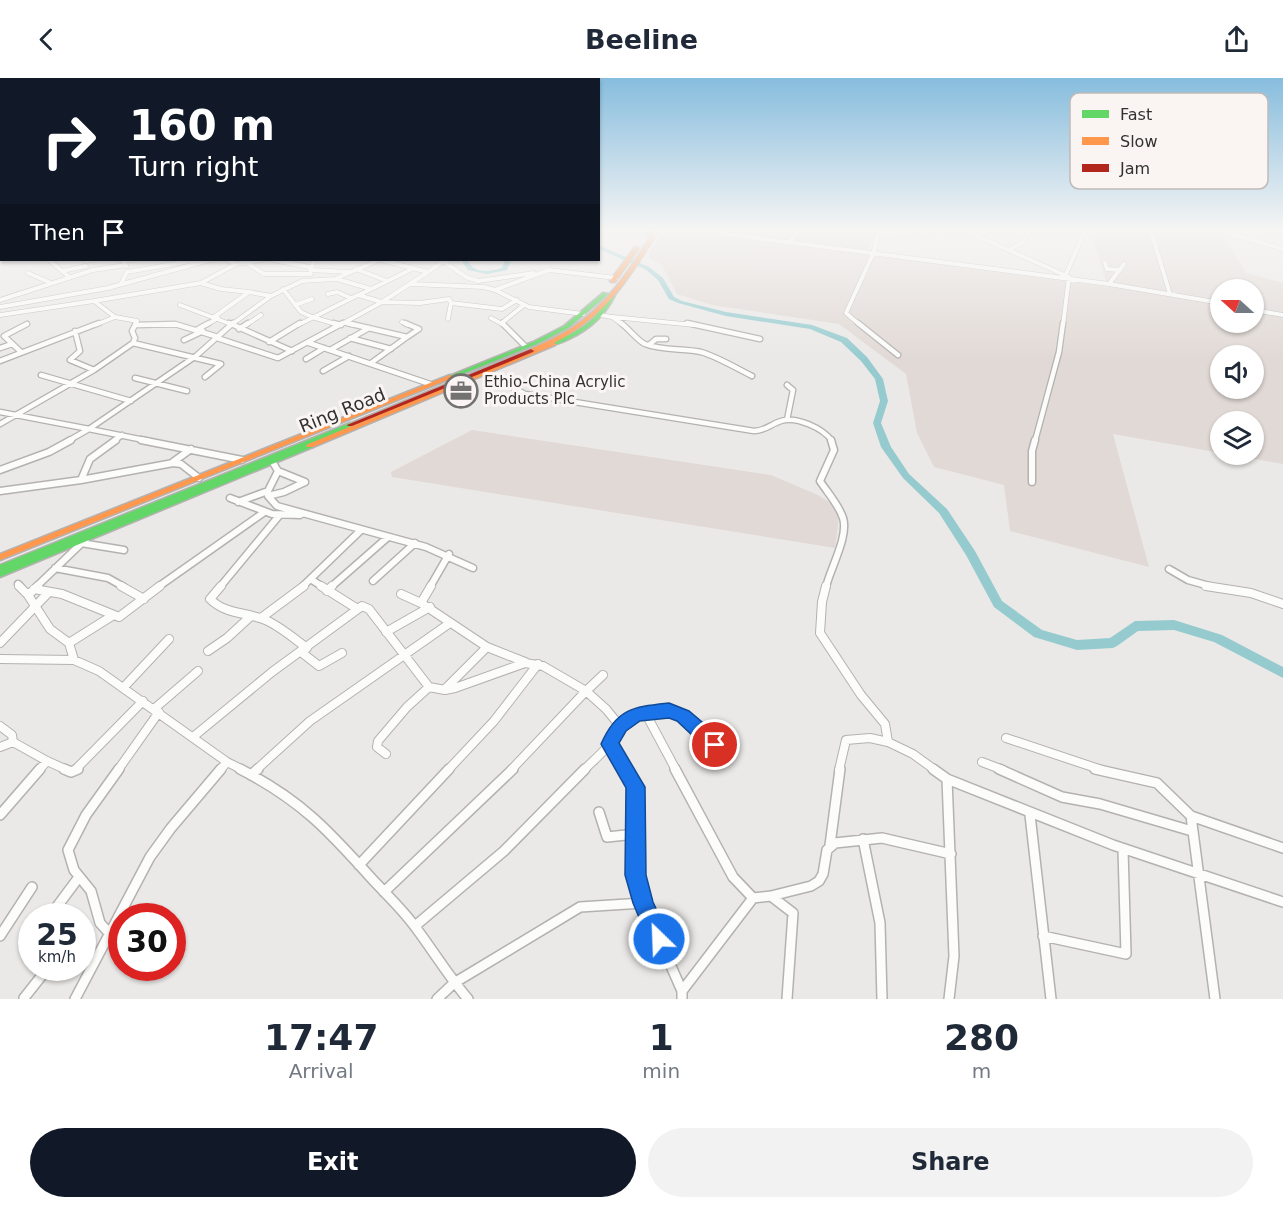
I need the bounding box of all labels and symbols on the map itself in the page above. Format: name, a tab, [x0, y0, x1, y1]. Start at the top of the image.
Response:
legend	[1070, 93, 1268, 189]
text: Fast	[1120, 105, 1152, 124]
text: Slow	[1120, 132, 1157, 151]
text: Jam	[1119, 159, 1150, 178]
north arrow	[1210, 279, 1264, 333]
office icon: Ethio-China Acrylic Products Plc	[443, 373, 479, 409]
place label: Ethio-China Acrylic Products Plc	[484, 373, 625, 408]
street label: Ring Road	[296, 383, 388, 437]
pin	[689, 719, 740, 770]
speed limit sign: 30	[108, 903, 186, 981]
position arrow	[627, 907, 691, 971]

